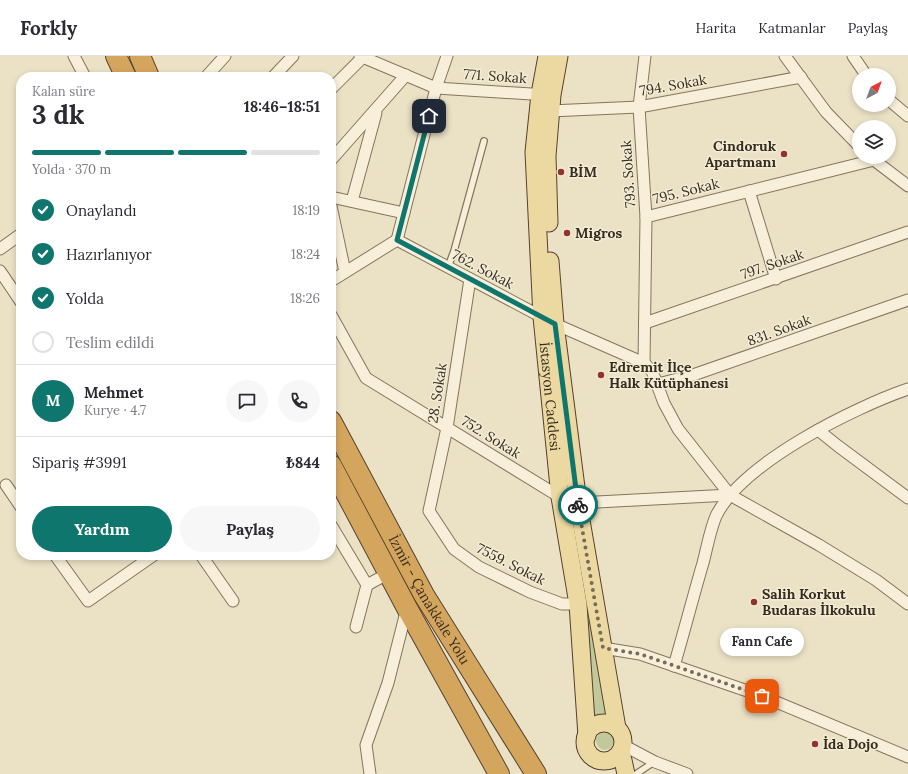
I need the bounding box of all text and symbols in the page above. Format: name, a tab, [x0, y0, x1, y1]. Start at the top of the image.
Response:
text: Forkly	[20, 16, 77, 40]
text: Harita	[696, 19, 736, 37]
text: Katmanlar	[758, 19, 826, 37]
text: Paylaş	[848, 19, 888, 37]
street label: 771. Sokak	[463, 65, 528, 87]
north arrow	[852, 68, 896, 112]
map controls	[852, 68, 896, 164]
street label: 794. Sokak	[638, 70, 708, 100]
text: Kalan süre	[32, 83, 96, 100]
text: 18:46–18:51	[244, 97, 320, 116]
text: 3 dk	[32, 98, 84, 131]
pin	[412, 99, 446, 133]
icon: home	[418, 105, 440, 127]
button: layers	[852, 120, 896, 164]
place label: Cindoruk Apartmanı	[705, 137, 777, 171]
street label: 793. Sokak	[617, 139, 639, 208]
marker: Cindoruk Apartmanı	[779, 149, 789, 159]
text: Yolda · 370 m	[32, 161, 111, 178]
place label: BİM	[569, 163, 598, 181]
marker: BİM	[556, 167, 566, 177]
street label: 795. Sokak	[651, 174, 721, 208]
icon: check	[32, 199, 54, 221]
text: Onaylandı	[66, 201, 137, 220]
text: 18:19	[292, 202, 320, 219]
place label: Migros	[575, 224, 623, 242]
marker: Migros	[562, 228, 572, 238]
icon: check	[32, 243, 54, 265]
text: Hazırlanıyor	[66, 245, 152, 264]
street label: 762. Sokak	[449, 245, 517, 293]
street label: 797. Sokak	[738, 245, 806, 283]
text: 18:24	[291, 246, 320, 263]
icon: check	[32, 287, 54, 309]
text: Yolda	[66, 289, 104, 308]
text: 18:26	[290, 290, 320, 307]
street label: 831. Sokak	[745, 310, 814, 350]
text: Teslim edildi	[66, 333, 154, 352]
street label: İstasyon Caddesi	[536, 341, 564, 452]
place label: Edremit İlçe Halk Kütüphanesi	[609, 358, 729, 392]
street label: 28. Sokak	[423, 361, 451, 424]
marker: Edremit İlçe Halk Kütüphanesi	[596, 370, 606, 380]
button: chat	[226, 380, 268, 422]
button: phone	[278, 380, 320, 422]
text: Mehmet	[84, 383, 144, 402]
text: M	[46, 391, 60, 410]
text: Kurye · 4.7	[84, 402, 146, 419]
street label: 752. Sokak	[458, 412, 525, 463]
text: Sipariş #3991	[32, 453, 127, 472]
text: ₺844	[286, 453, 320, 472]
courier	[558, 485, 598, 525]
icon: bike	[567, 494, 589, 516]
button: Yardım	[32, 506, 172, 552]
button: Paylaş	[180, 506, 320, 552]
street label: İzmir - Çanakkale Yolu	[385, 532, 474, 668]
street label: 7559. Sokak	[473, 539, 549, 589]
place label: Salih Korkut Budaras İlkokulu	[762, 585, 876, 619]
marker: Salih Korkut Budaras İlkokulu	[749, 597, 759, 607]
callout: Fann Cafe	[720, 628, 804, 656]
text: Fann Cafe	[731, 633, 793, 650]
pin	[745, 679, 779, 713]
icon: bag	[751, 685, 773, 707]
place label: İda Dojo	[823, 735, 878, 753]
marker: İda Dojo	[810, 739, 820, 749]

